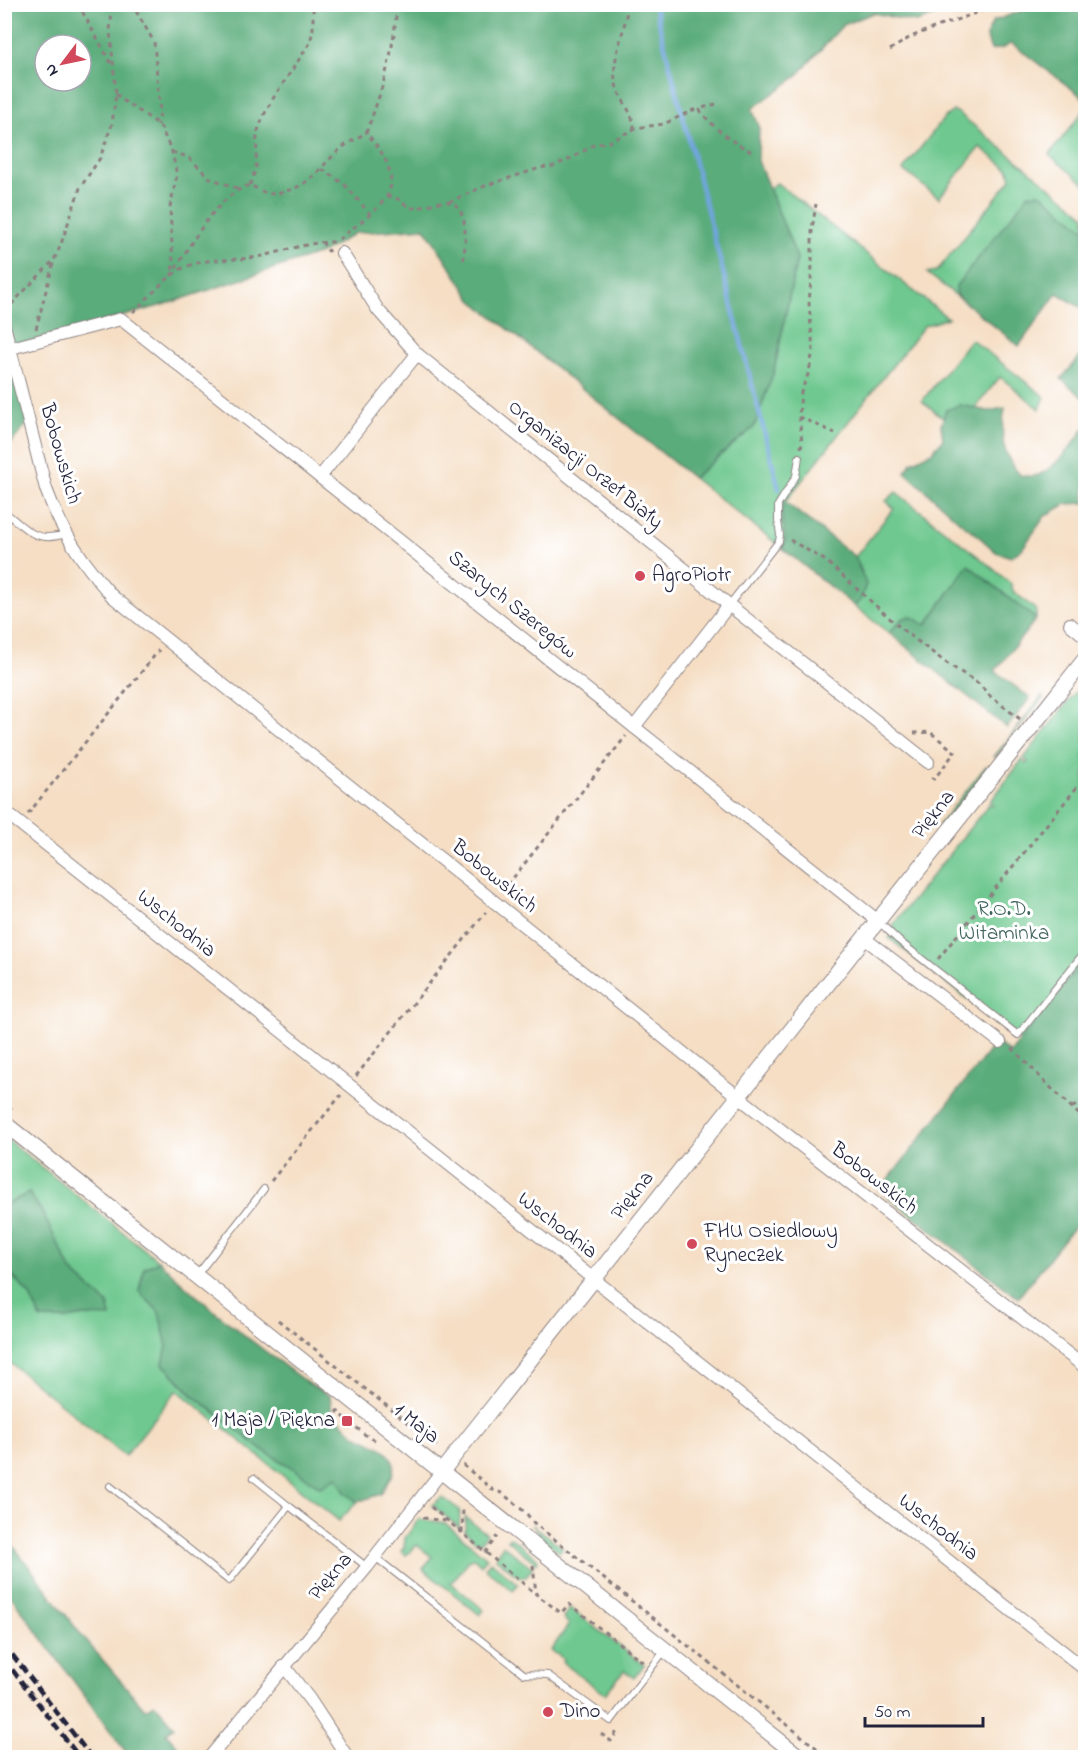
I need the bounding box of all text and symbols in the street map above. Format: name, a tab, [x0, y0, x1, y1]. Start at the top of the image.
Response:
north arrow	[33, 33, 93, 93]
text: N	[39, 59, 65, 81]
street label: Organizacji Orzeł Biały	[500, 393, 669, 539]
street label: Bobowskich	[31, 399, 89, 508]
street label: Szarych Szeregów	[440, 543, 583, 668]
place label: AgroPiotr	[652, 561, 731, 593]
marker: AgroPiotr	[633, 569, 647, 583]
street label: Piękna	[905, 784, 963, 846]
street label: Bobowskich	[444, 832, 544, 921]
street label: Wschodnia	[130, 883, 222, 965]
park label: R.O.D. Witaminka	[959, 895, 1049, 949]
street label: Bobowskich	[823, 1135, 924, 1223]
street label: Piękna	[604, 1165, 662, 1227]
street label: Wschodnia	[511, 1185, 603, 1267]
place label: FHU Osiedlowy Ryneczek	[703, 1217, 838, 1273]
marker: FHU Osiedlowy Ryneczek	[685, 1237, 699, 1251]
street label: 1 Maja	[386, 1396, 446, 1452]
place label: 1 Maja / Piękna	[211, 1406, 335, 1436]
marker: 1 Maja / Piękna	[340, 1414, 354, 1428]
street label: Wschodnia	[892, 1487, 984, 1569]
street label: Piękna	[302, 1546, 360, 1608]
scale bar	[865, 1690, 984, 1728]
place label: Dino	[559, 1697, 601, 1727]
text: 50 m	[874, 1700, 911, 1726]
marker: Dino	[541, 1705, 555, 1719]

